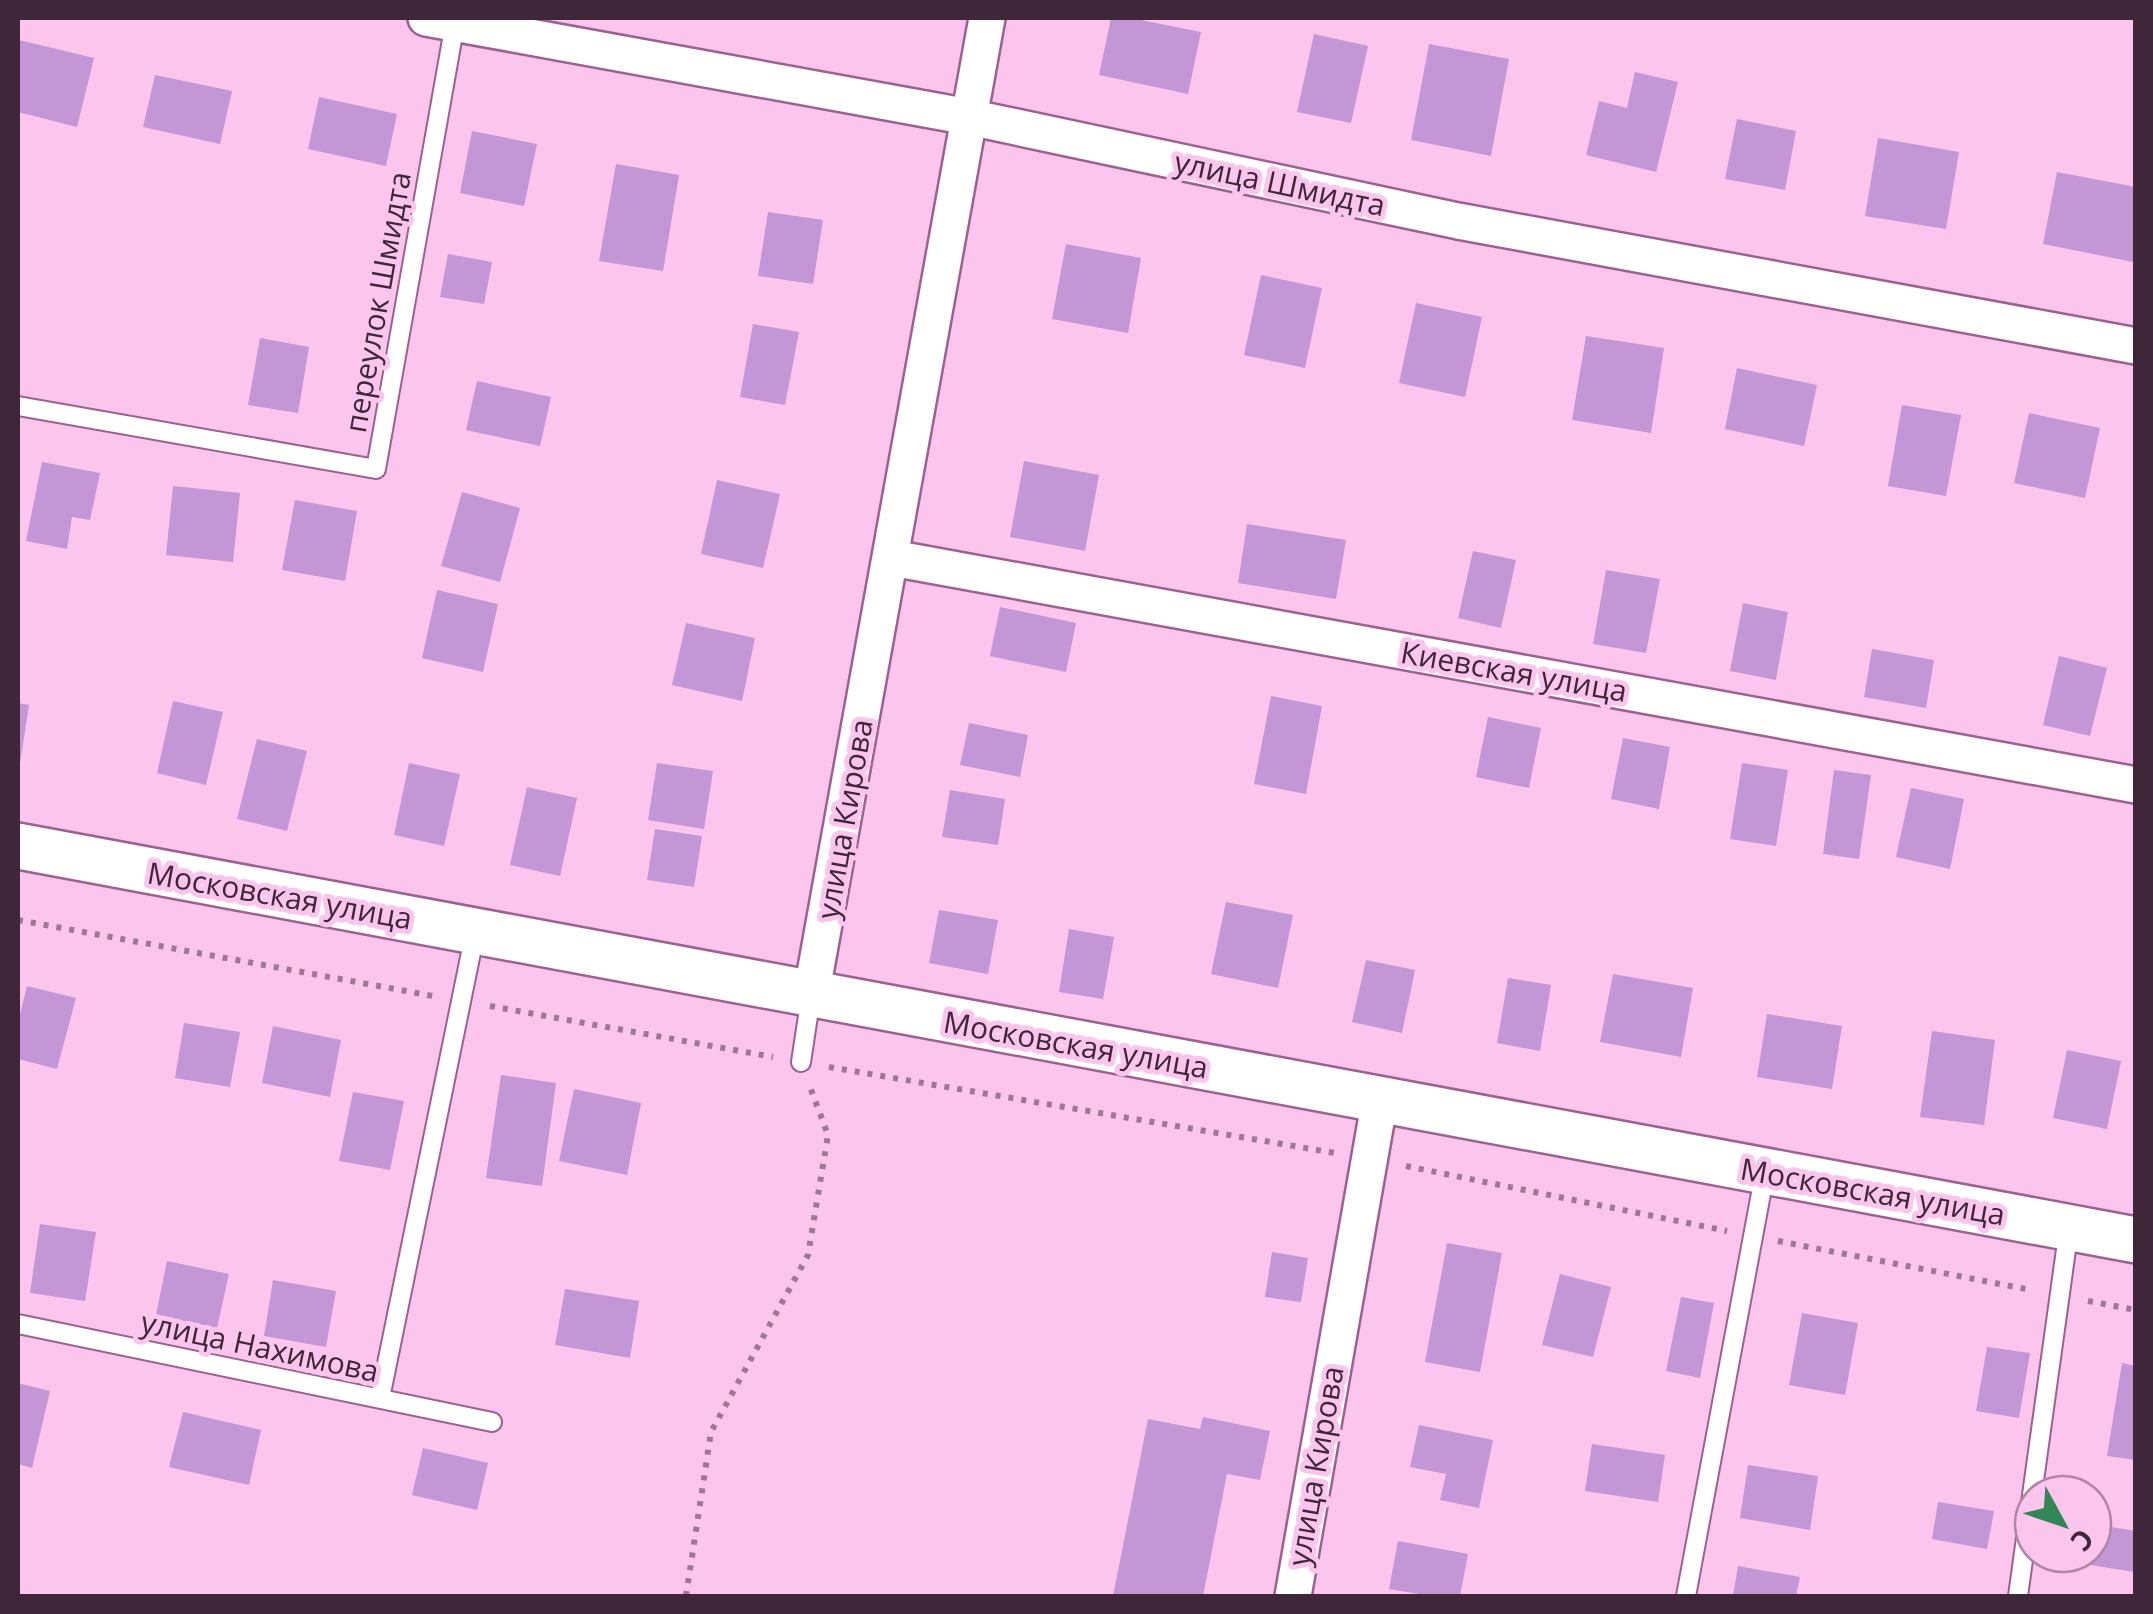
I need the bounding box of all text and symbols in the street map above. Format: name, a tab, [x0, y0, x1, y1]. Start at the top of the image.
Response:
street label: улица Шмидта	[1171, 141, 1389, 225]
street label: переулок Шмидта	[334, 168, 420, 436]
street label: Киевская улица	[1398, 631, 1630, 711]
street label: улица Кирова	[806, 716, 882, 922]
street label: Московская улица	[145, 852, 415, 938]
street label: Московская улица	[941, 1001, 1211, 1087]
street label: Московская улица	[1738, 1148, 2008, 1234]
street label: улица Нахимова	[137, 1301, 383, 1391]
street label: улица Кирова	[1277, 1363, 1353, 1569]
north arrow	[2013, 1474, 2113, 1574]
text: С	[2063, 1522, 2103, 1560]

